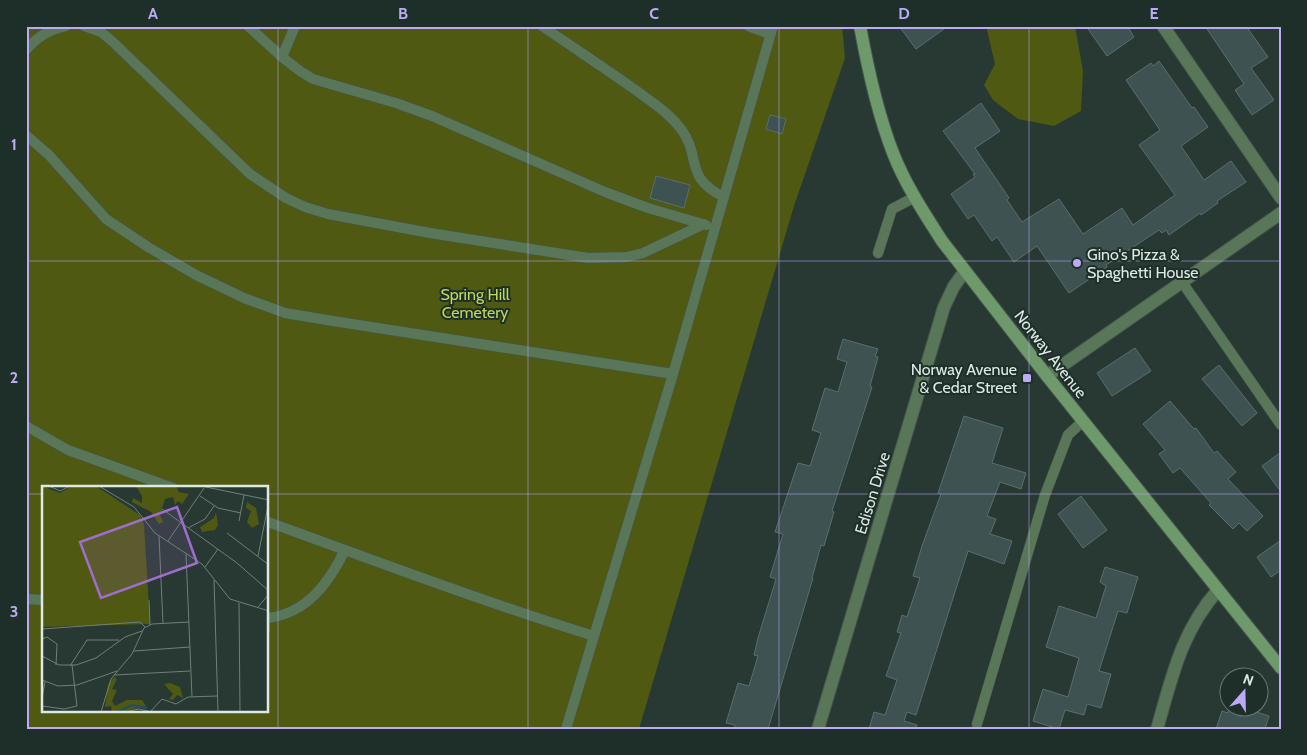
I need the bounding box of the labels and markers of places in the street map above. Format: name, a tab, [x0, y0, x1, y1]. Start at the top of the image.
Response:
place label: Gino's Pizza & Spaghetti House	[1087, 245, 1199, 282]
marker: Gino's Pizza & Spaghetti House	[1071, 257, 1083, 269]
place label: Norway Avenue & Cedar Street	[911, 360, 1018, 397]
marker: Norway Avenue & Cedar Street	[1021, 372, 1033, 384]

